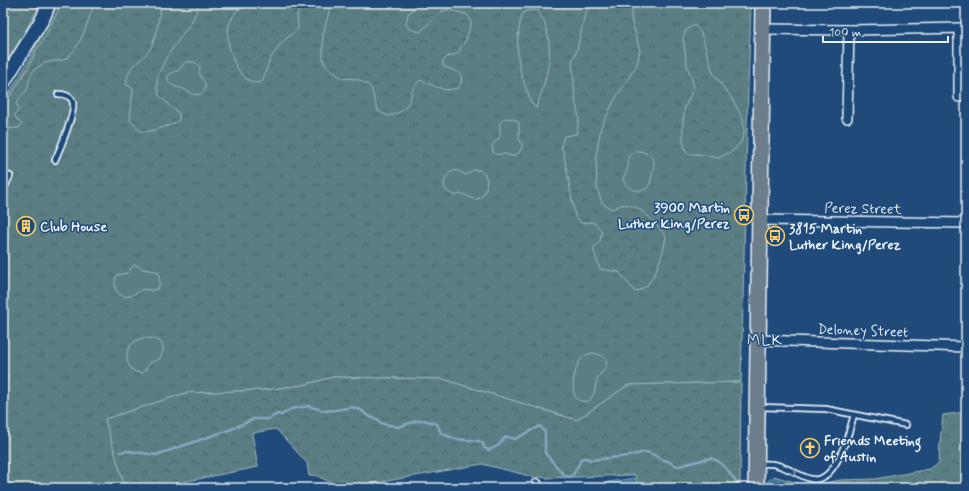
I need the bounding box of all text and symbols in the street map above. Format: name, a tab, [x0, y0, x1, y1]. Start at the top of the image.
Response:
scale bar	[823, 18, 948, 44]
text: 100 m	[829, 25, 861, 41]
place label: 3900 Martin Luther King/Perez	[618, 199, 730, 234]
street label: Perez Street	[824, 199, 902, 219]
bus stop icon: 3900 Martin Luther King/Perez	[733, 204, 755, 226]
building icon: Club House	[15, 215, 37, 237]
place label: Club House	[40, 218, 107, 236]
place label: 3815 Martin Luther King/Perez	[789, 220, 901, 255]
bus stop icon: 3815 Martin Luther King/Perez	[764, 225, 786, 247]
street label: Deloney Street	[817, 320, 909, 342]
district label: MLK	[747, 331, 783, 351]
place label: Friends Meeting of Austin	[824, 432, 922, 466]
church icon: Friends Meeting of Austin	[799, 437, 821, 459]
one-way arrow	[790, 467, 797, 475]

